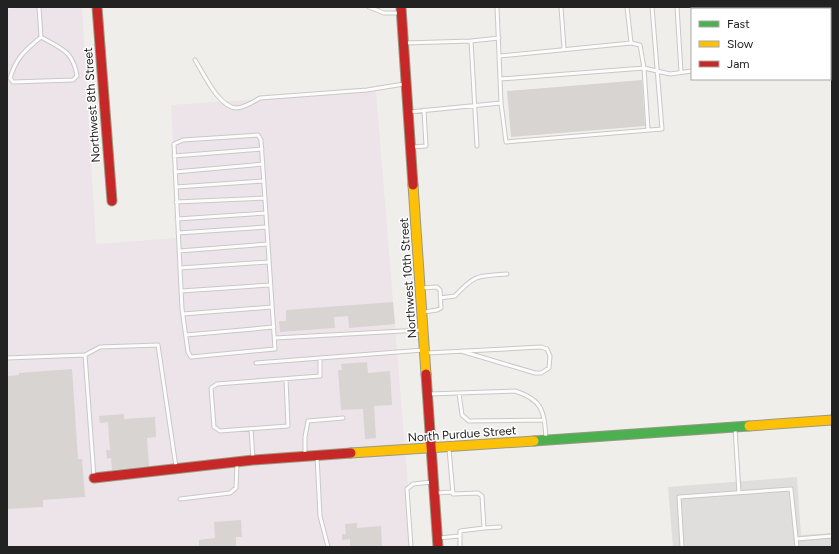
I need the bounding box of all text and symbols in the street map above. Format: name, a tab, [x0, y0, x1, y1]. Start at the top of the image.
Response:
legend	[691, 8, 831, 80]
text: Fast	[727, 17, 750, 31]
text: Slow	[727, 37, 754, 51]
street label: Northwest 8th Street	[81, 46, 103, 163]
text: Jam	[727, 57, 750, 71]
street label: Northwest 10th Street	[397, 217, 419, 339]
street label: North Purdue Street	[407, 423, 517, 445]

